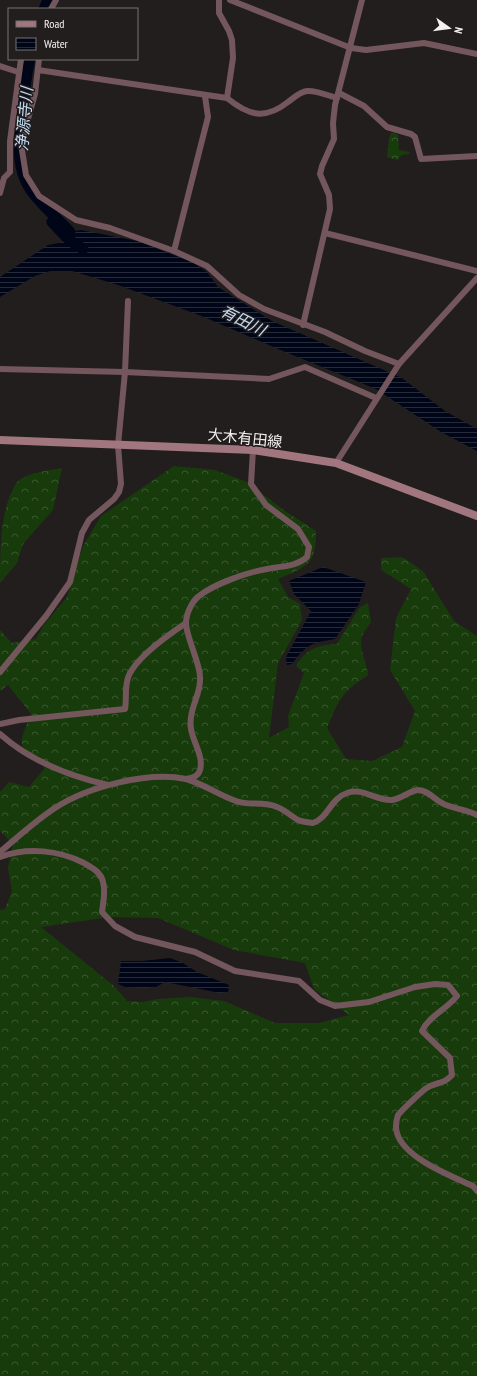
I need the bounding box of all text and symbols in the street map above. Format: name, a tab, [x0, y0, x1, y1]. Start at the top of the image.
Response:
legend	[8, 8, 138, 60]
north arrow	[429, 8, 469, 48]
text: Road	[44, 16, 64, 31]
text: N	[451, 26, 466, 35]
text: Water	[44, 36, 69, 51]
water label: 浄源寺川	[11, 84, 37, 152]
water label: 有田川	[217, 300, 271, 341]
street label: 大木有田線	[207, 425, 283, 451]

